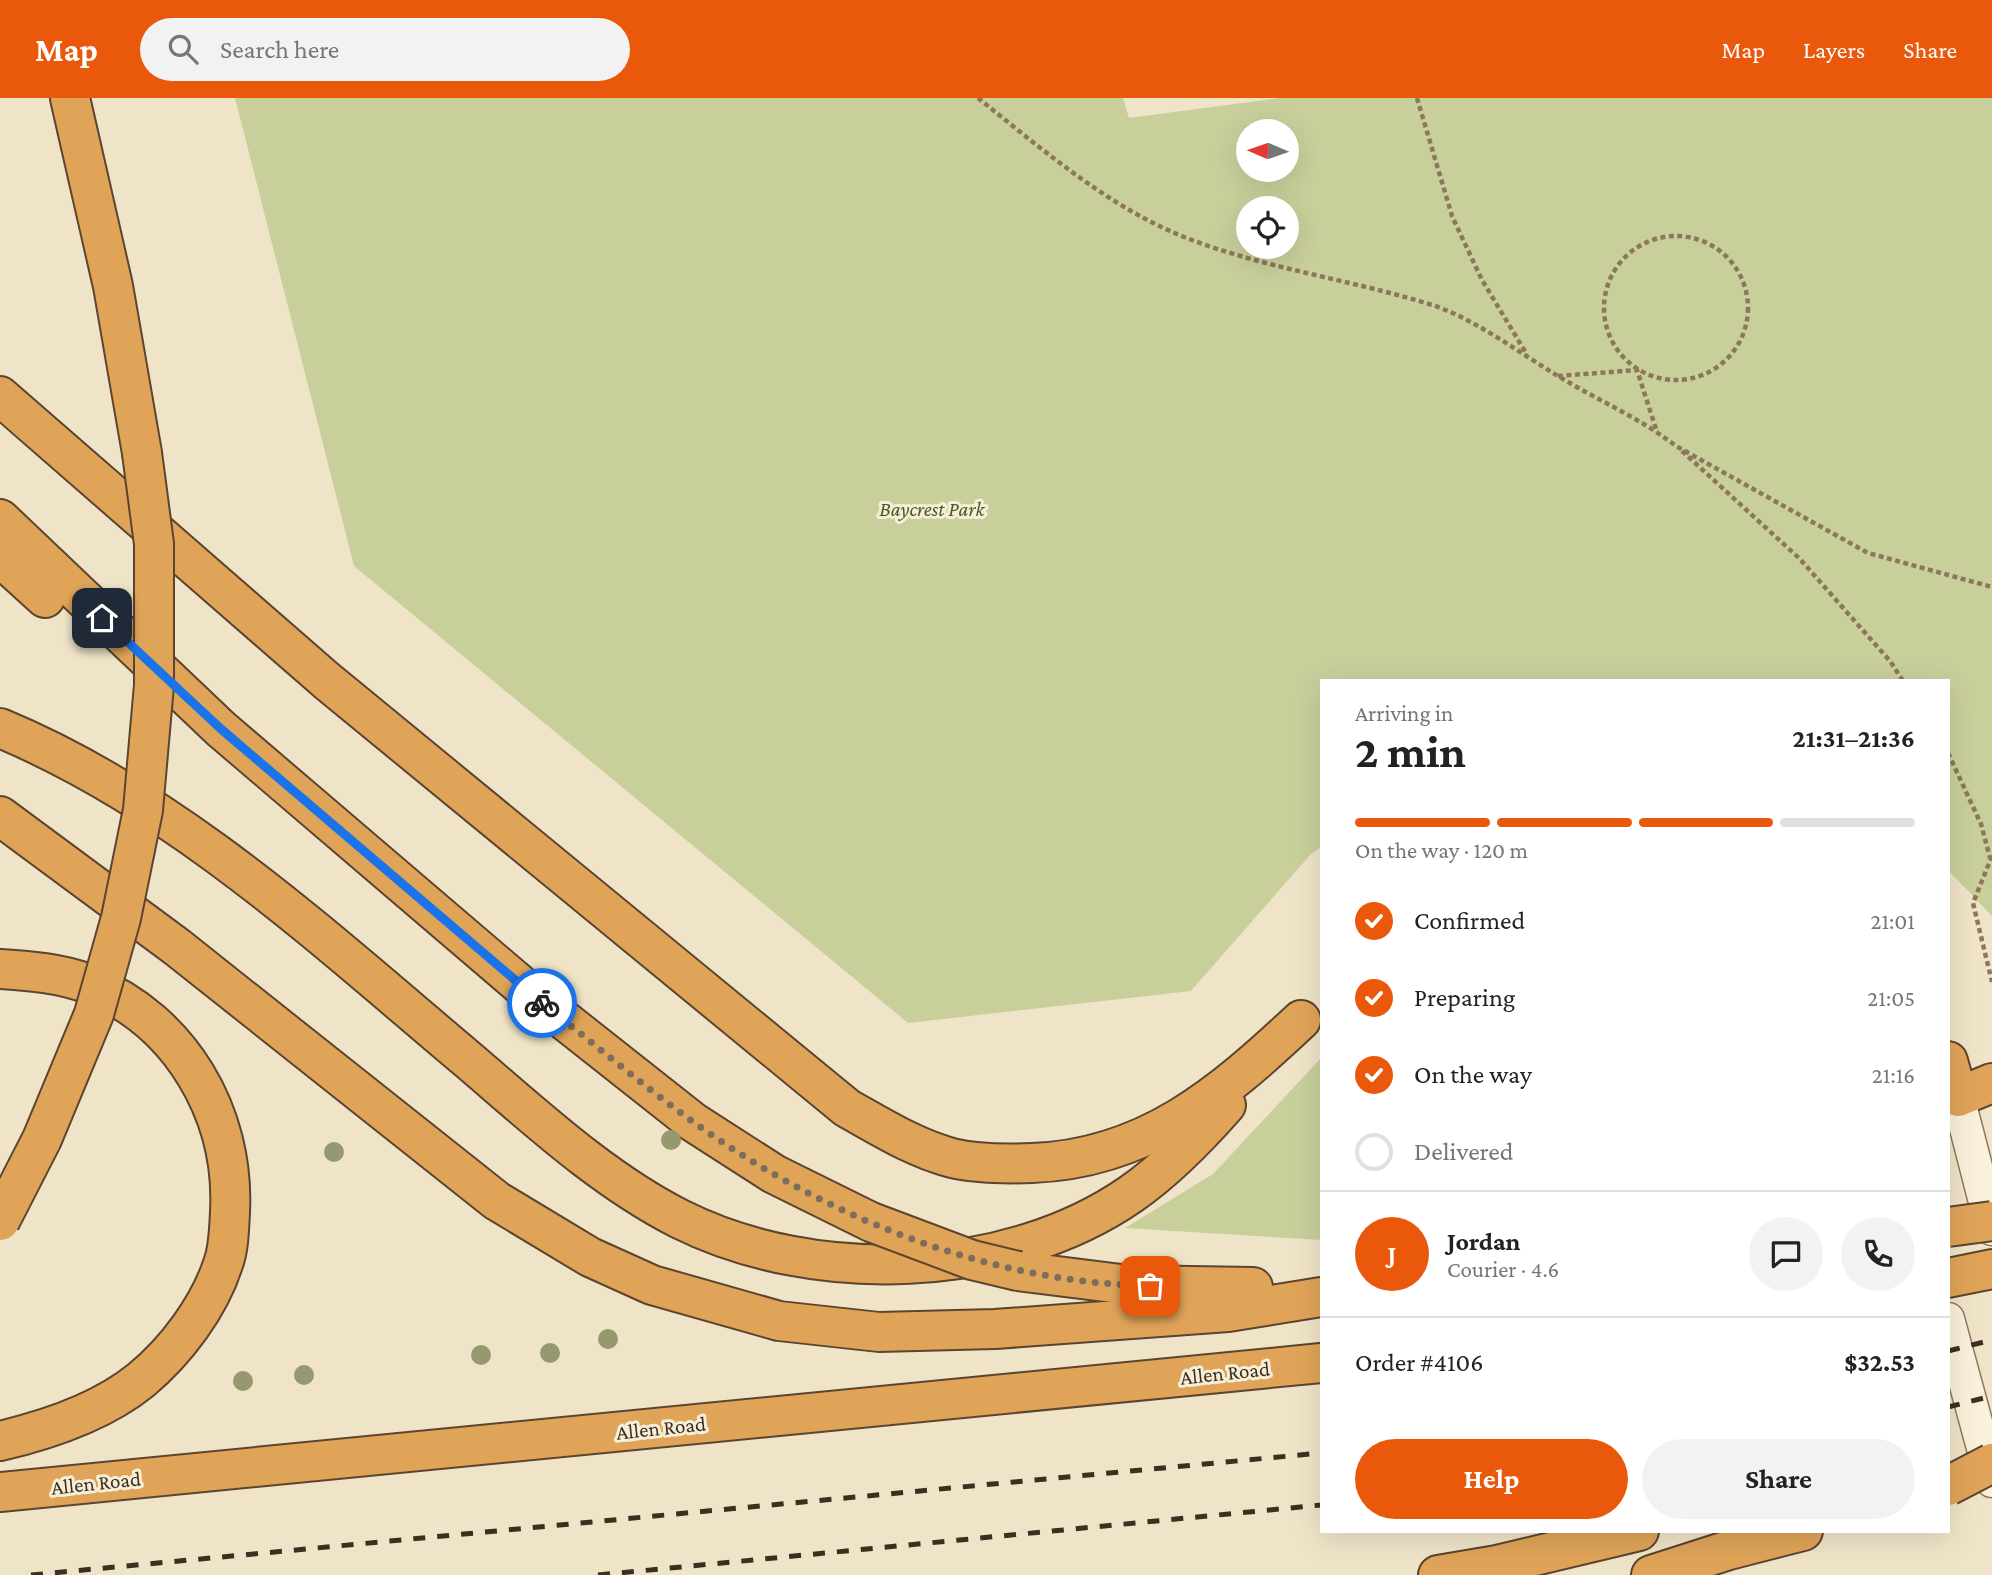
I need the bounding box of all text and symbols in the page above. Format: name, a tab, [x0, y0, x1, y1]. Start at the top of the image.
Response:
search box	[140, 18, 630, 81]
icon: search	[164, 30, 202, 68]
text: Map	[35, 31, 98, 68]
text: Search here	[220, 35, 339, 64]
text: Map	[1721, 36, 1765, 63]
text: Layers	[1803, 36, 1865, 63]
text: Share	[1903, 36, 1957, 63]
north arrow	[1236, 119, 1298, 182]
map controls	[1236, 119, 1299, 259]
button: locate	[1236, 196, 1299, 259]
park label: Baycrest Park	[879, 497, 986, 521]
pin	[72, 588, 132, 648]
icon: home	[83, 599, 121, 637]
text: Arriving in	[1355, 700, 1453, 726]
text: 21:31–21:36	[1793, 724, 1915, 753]
text: 2 min	[1355, 726, 1466, 777]
text: On the way · 120 m	[1355, 837, 1528, 863]
icon: check	[1355, 902, 1393, 940]
text: Confirmed	[1414, 906, 1525, 935]
text: 21:01	[1871, 908, 1915, 934]
courier	[507, 968, 577, 1038]
icon: check	[1355, 979, 1393, 1017]
text: Preparing	[1414, 983, 1515, 1012]
icon: bike	[523, 984, 561, 1022]
text: 21:05	[1867, 985, 1915, 1011]
icon: check	[1355, 1056, 1393, 1094]
text: On the way	[1414, 1060, 1532, 1089]
text: 21:16	[1872, 1062, 1915, 1088]
text: Delivered	[1414, 1137, 1513, 1166]
button: chat	[1749, 1217, 1823, 1291]
button: phone	[1841, 1217, 1915, 1291]
text: Jordan	[1447, 1227, 1521, 1256]
text: J	[1388, 1240, 1396, 1269]
pin	[1120, 1256, 1180, 1316]
text: Courier · 4.6	[1447, 1256, 1559, 1282]
icon: bag	[1131, 1267, 1169, 1305]
text: Order #4106	[1355, 1348, 1484, 1377]
text: $32.53	[1844, 1348, 1915, 1377]
street label: Allen Road	[1179, 1356, 1271, 1390]
street label: Allen Road	[615, 1411, 707, 1445]
button: Help	[1355, 1439, 1628, 1519]
button: Share	[1642, 1439, 1915, 1519]
street label: Allen Road	[50, 1466, 142, 1500]

